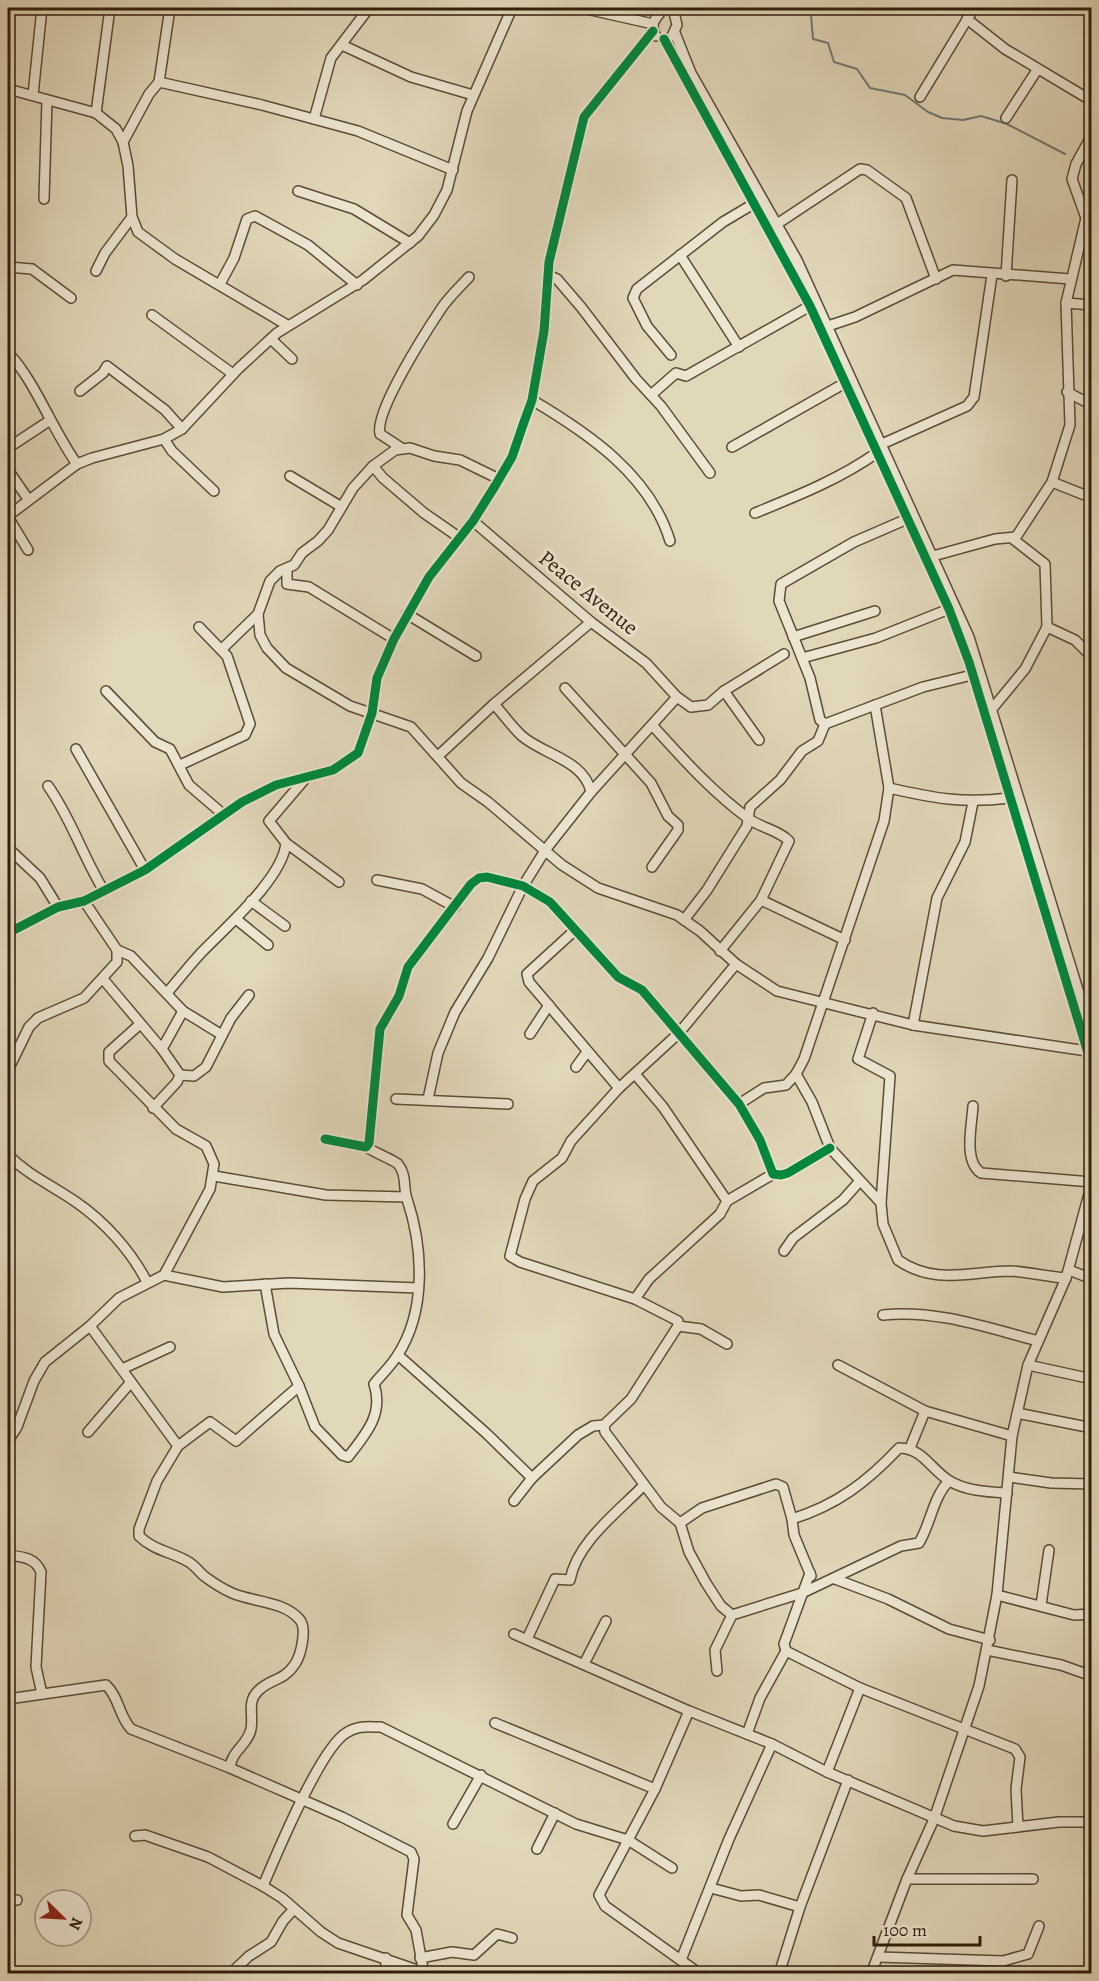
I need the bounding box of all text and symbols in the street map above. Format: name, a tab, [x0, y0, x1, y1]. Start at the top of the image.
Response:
street label: Peace Avenue	[532, 543, 644, 642]
north arrow	[33, 1888, 93, 1948]
scale bar	[874, 1909, 980, 1947]
text: N	[63, 1914, 88, 1934]
text: 100 m	[883, 1918, 927, 1942]

